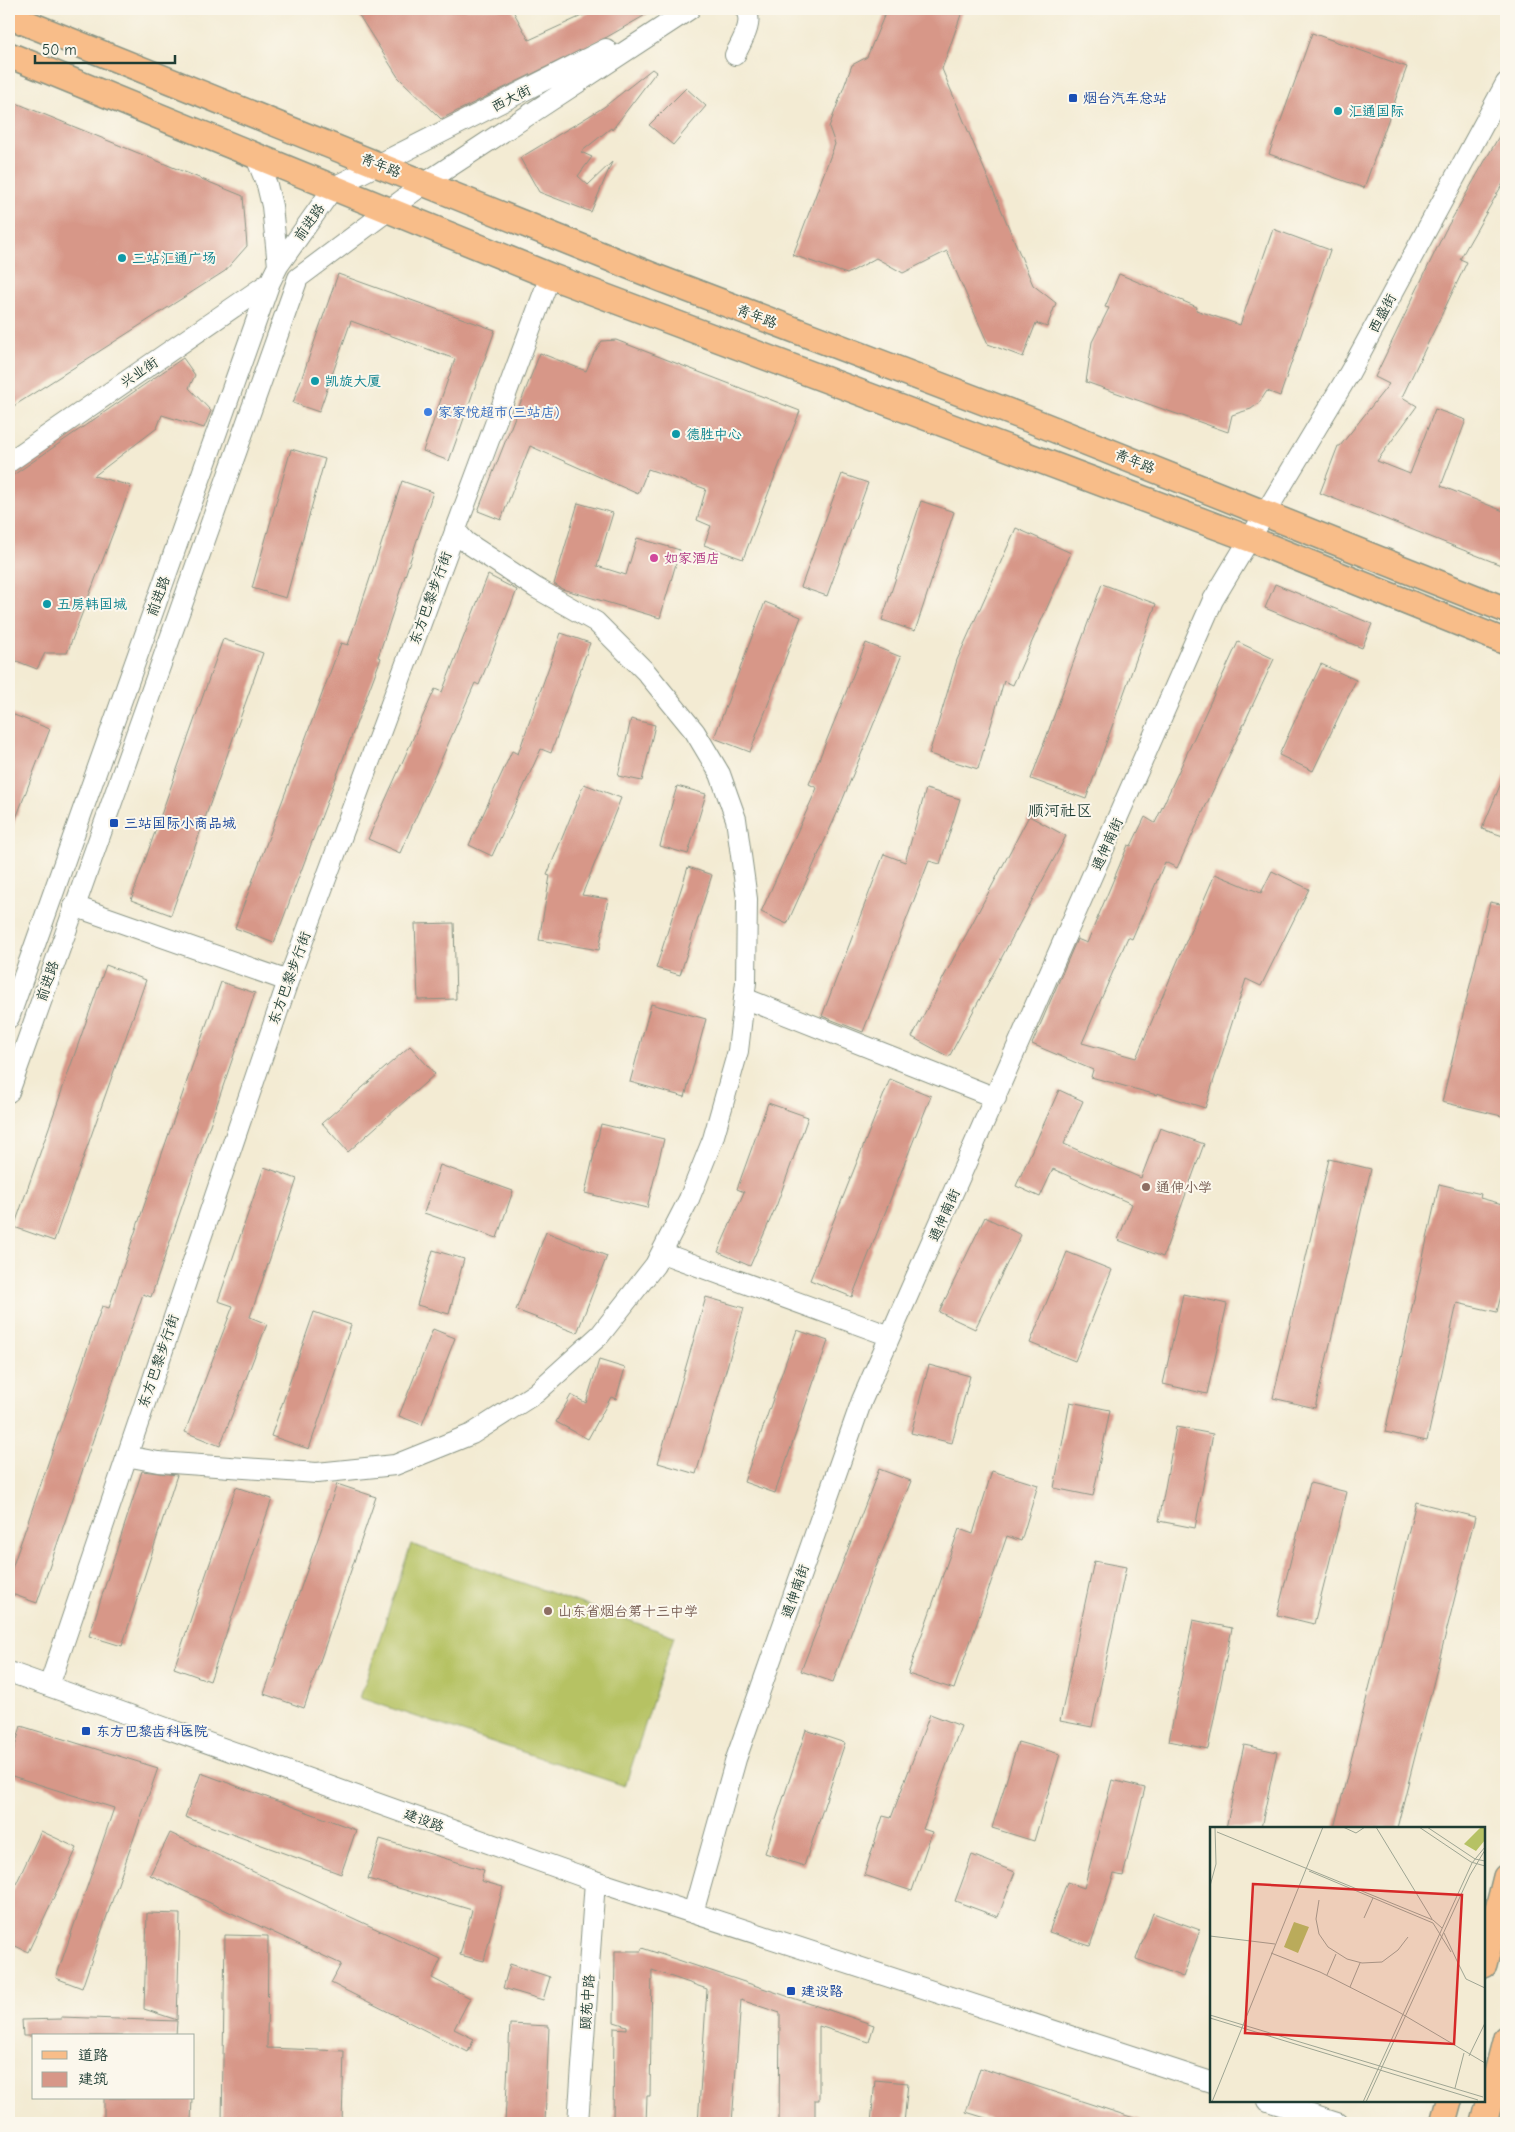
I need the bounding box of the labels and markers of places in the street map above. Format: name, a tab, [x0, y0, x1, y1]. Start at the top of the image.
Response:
place label: 烟台汽车总站	[1083, 90, 1167, 107]
marker: 烟台汽车总站	[1067, 92, 1079, 104]
place label: 汇通国际	[1348, 103, 1404, 120]
marker: 汇通国际	[1332, 105, 1344, 117]
place label: 三站汇通广场	[132, 250, 216, 267]
marker: 三站汇通广场	[116, 252, 128, 264]
place label: 凯旋大厦	[325, 373, 381, 390]
marker: 凯旋大厦	[309, 375, 321, 387]
place label: 家家悦超市(三站店)	[438, 404, 560, 421]
marker: 家家悦超市(三站店)	[422, 406, 434, 418]
place label: 德胜中心	[686, 426, 742, 443]
marker: 德胜中心	[670, 428, 682, 440]
place label: 如家酒店	[664, 550, 720, 567]
marker: 如家酒店	[648, 552, 660, 564]
place label: 五房韩国城	[57, 596, 127, 613]
marker: 五房韩国城	[41, 598, 53, 610]
place label: 三站国际小商品城	[124, 815, 236, 832]
marker: 三站国际小商品城	[108, 817, 120, 829]
place label: 通伸小学	[1156, 1179, 1212, 1196]
marker: 通伸小学	[1140, 1181, 1152, 1193]
place label: 山东省烟台第十三中学	[558, 1603, 698, 1620]
marker: 山东省烟台第十三中学	[542, 1605, 554, 1617]
place label: 东方巴黎齿科医院	[96, 1723, 208, 1740]
marker: 东方巴黎齿科医院	[80, 1725, 92, 1737]
place label: 建设路	[801, 1983, 843, 2000]
marker: 建设路	[785, 1985, 797, 1997]

